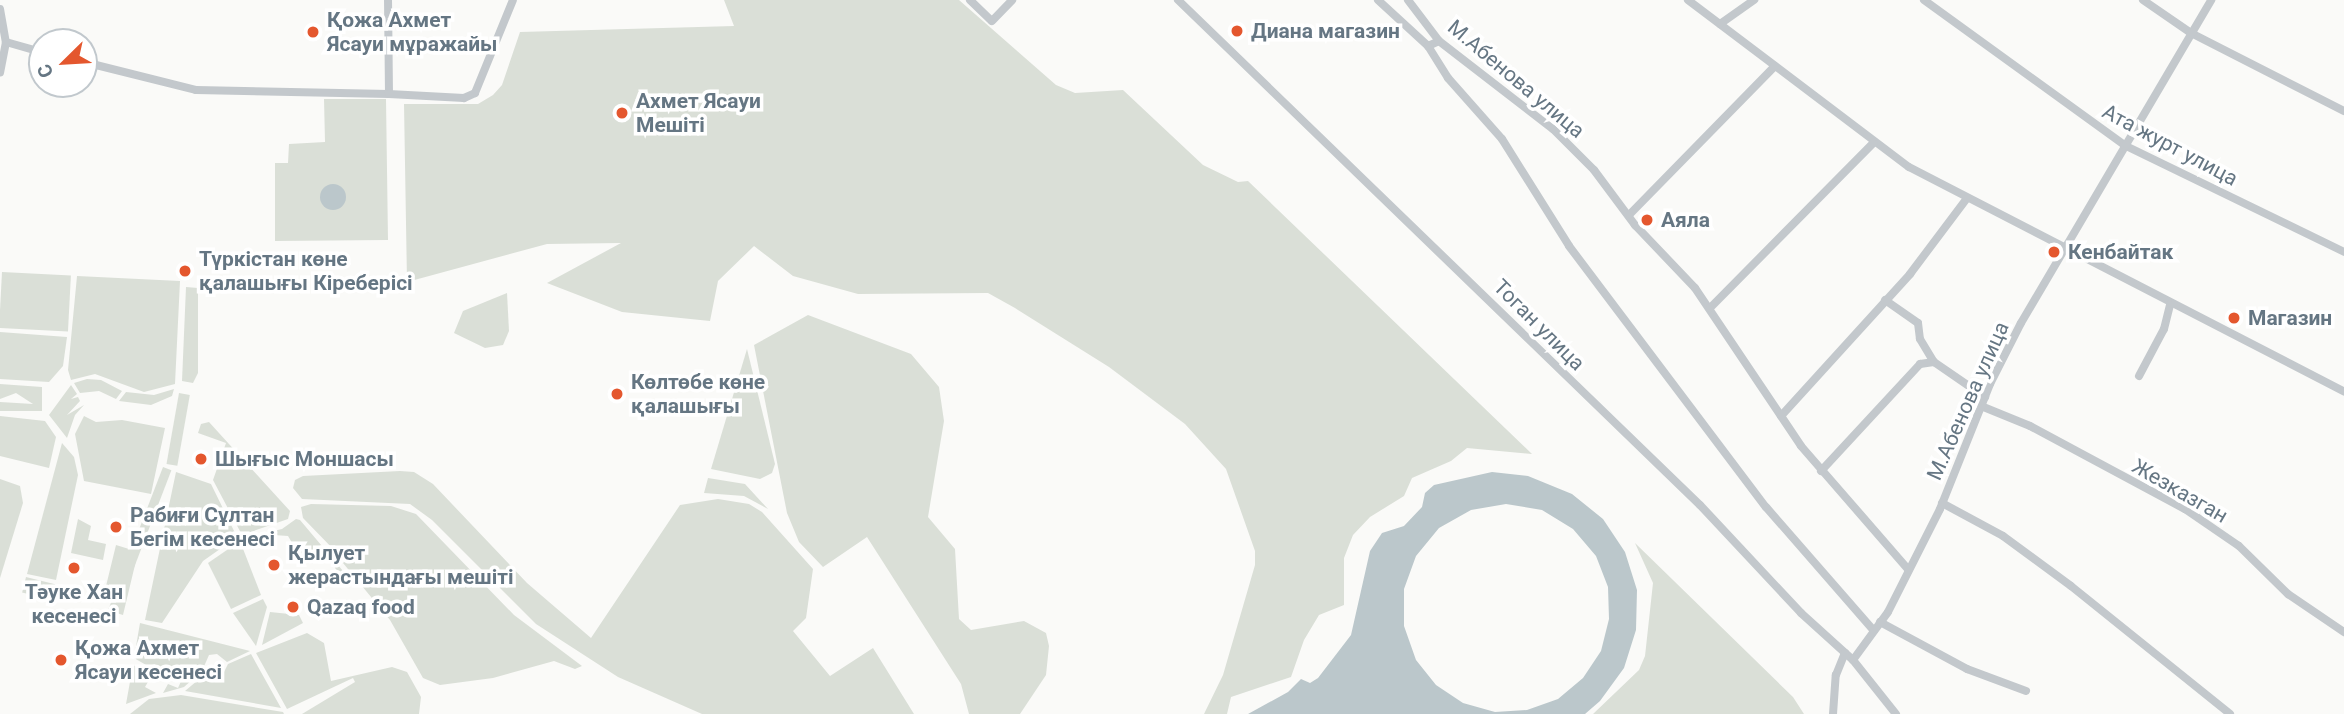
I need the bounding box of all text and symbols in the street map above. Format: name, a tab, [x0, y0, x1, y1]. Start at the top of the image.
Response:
place label: Қожа Ахмет Ясауи мұражайы	[327, 7, 497, 57]
street label: М.Абенова улица	[1443, 14, 1589, 144]
place label: Диана магазин	[1251, 18, 1400, 44]
marker: Диана магазин	[1229, 23, 1245, 39]
marker: Қожа Ахмет Ясауи мұражайы	[305, 24, 321, 40]
north arrow	[28, 28, 98, 98]
text: С	[32, 61, 58, 81]
place label: Ахмет Ясауи Мешіті	[636, 88, 761, 138]
street label: Ата журт улица	[2098, 99, 2242, 191]
marker: Ахмет Ясауи Мешіті	[614, 105, 630, 121]
place label: Аяла	[1661, 207, 1710, 233]
marker: Аяла	[1639, 212, 1655, 228]
place label: Кенбайтак	[2068, 239, 2173, 265]
marker: Кенбайтак	[2046, 244, 2062, 260]
place label: Түркістан көне қалашығы Кіреберісі	[199, 246, 413, 296]
marker: Түркістан көне қалашығы Кіреберісі	[177, 263, 193, 279]
street label: Тоган улица	[1488, 274, 1590, 376]
place label: Магазин	[2248, 305, 2332, 331]
marker: Магазин	[2226, 310, 2242, 326]
street label: М.Абенова улица	[1922, 318, 2014, 484]
place label: Көлтөбе көне қалашығы	[631, 369, 765, 419]
marker: Көлтөбе көне қалашығы	[609, 386, 625, 402]
place label: Шығыс Моншасы	[215, 446, 394, 472]
marker: Шығыс Моншасы	[193, 451, 209, 467]
street label: Жезказган	[2128, 453, 2232, 529]
place label: Рабиғи Сұлтан Бегім кесенесі	[130, 502, 275, 552]
marker: Рабиғи Сұлтан Бегім кесенесі	[108, 519, 124, 535]
place label: Қылует жерастындағы мешіті	[288, 540, 514, 590]
marker: Қылует жерастындағы мешіті	[266, 557, 282, 573]
marker: Тәуке Хан кесенесі	[66, 560, 82, 576]
place label: Тәуке Хан кесенесі	[25, 579, 123, 629]
place label: Qazaq food	[307, 594, 415, 620]
marker: Qazaq food	[285, 599, 301, 615]
place label: Қожа Ахмет Ясауи кесенесі	[75, 635, 222, 685]
marker: Қожа Ахмет Ясауи кесенесі	[53, 652, 69, 668]

